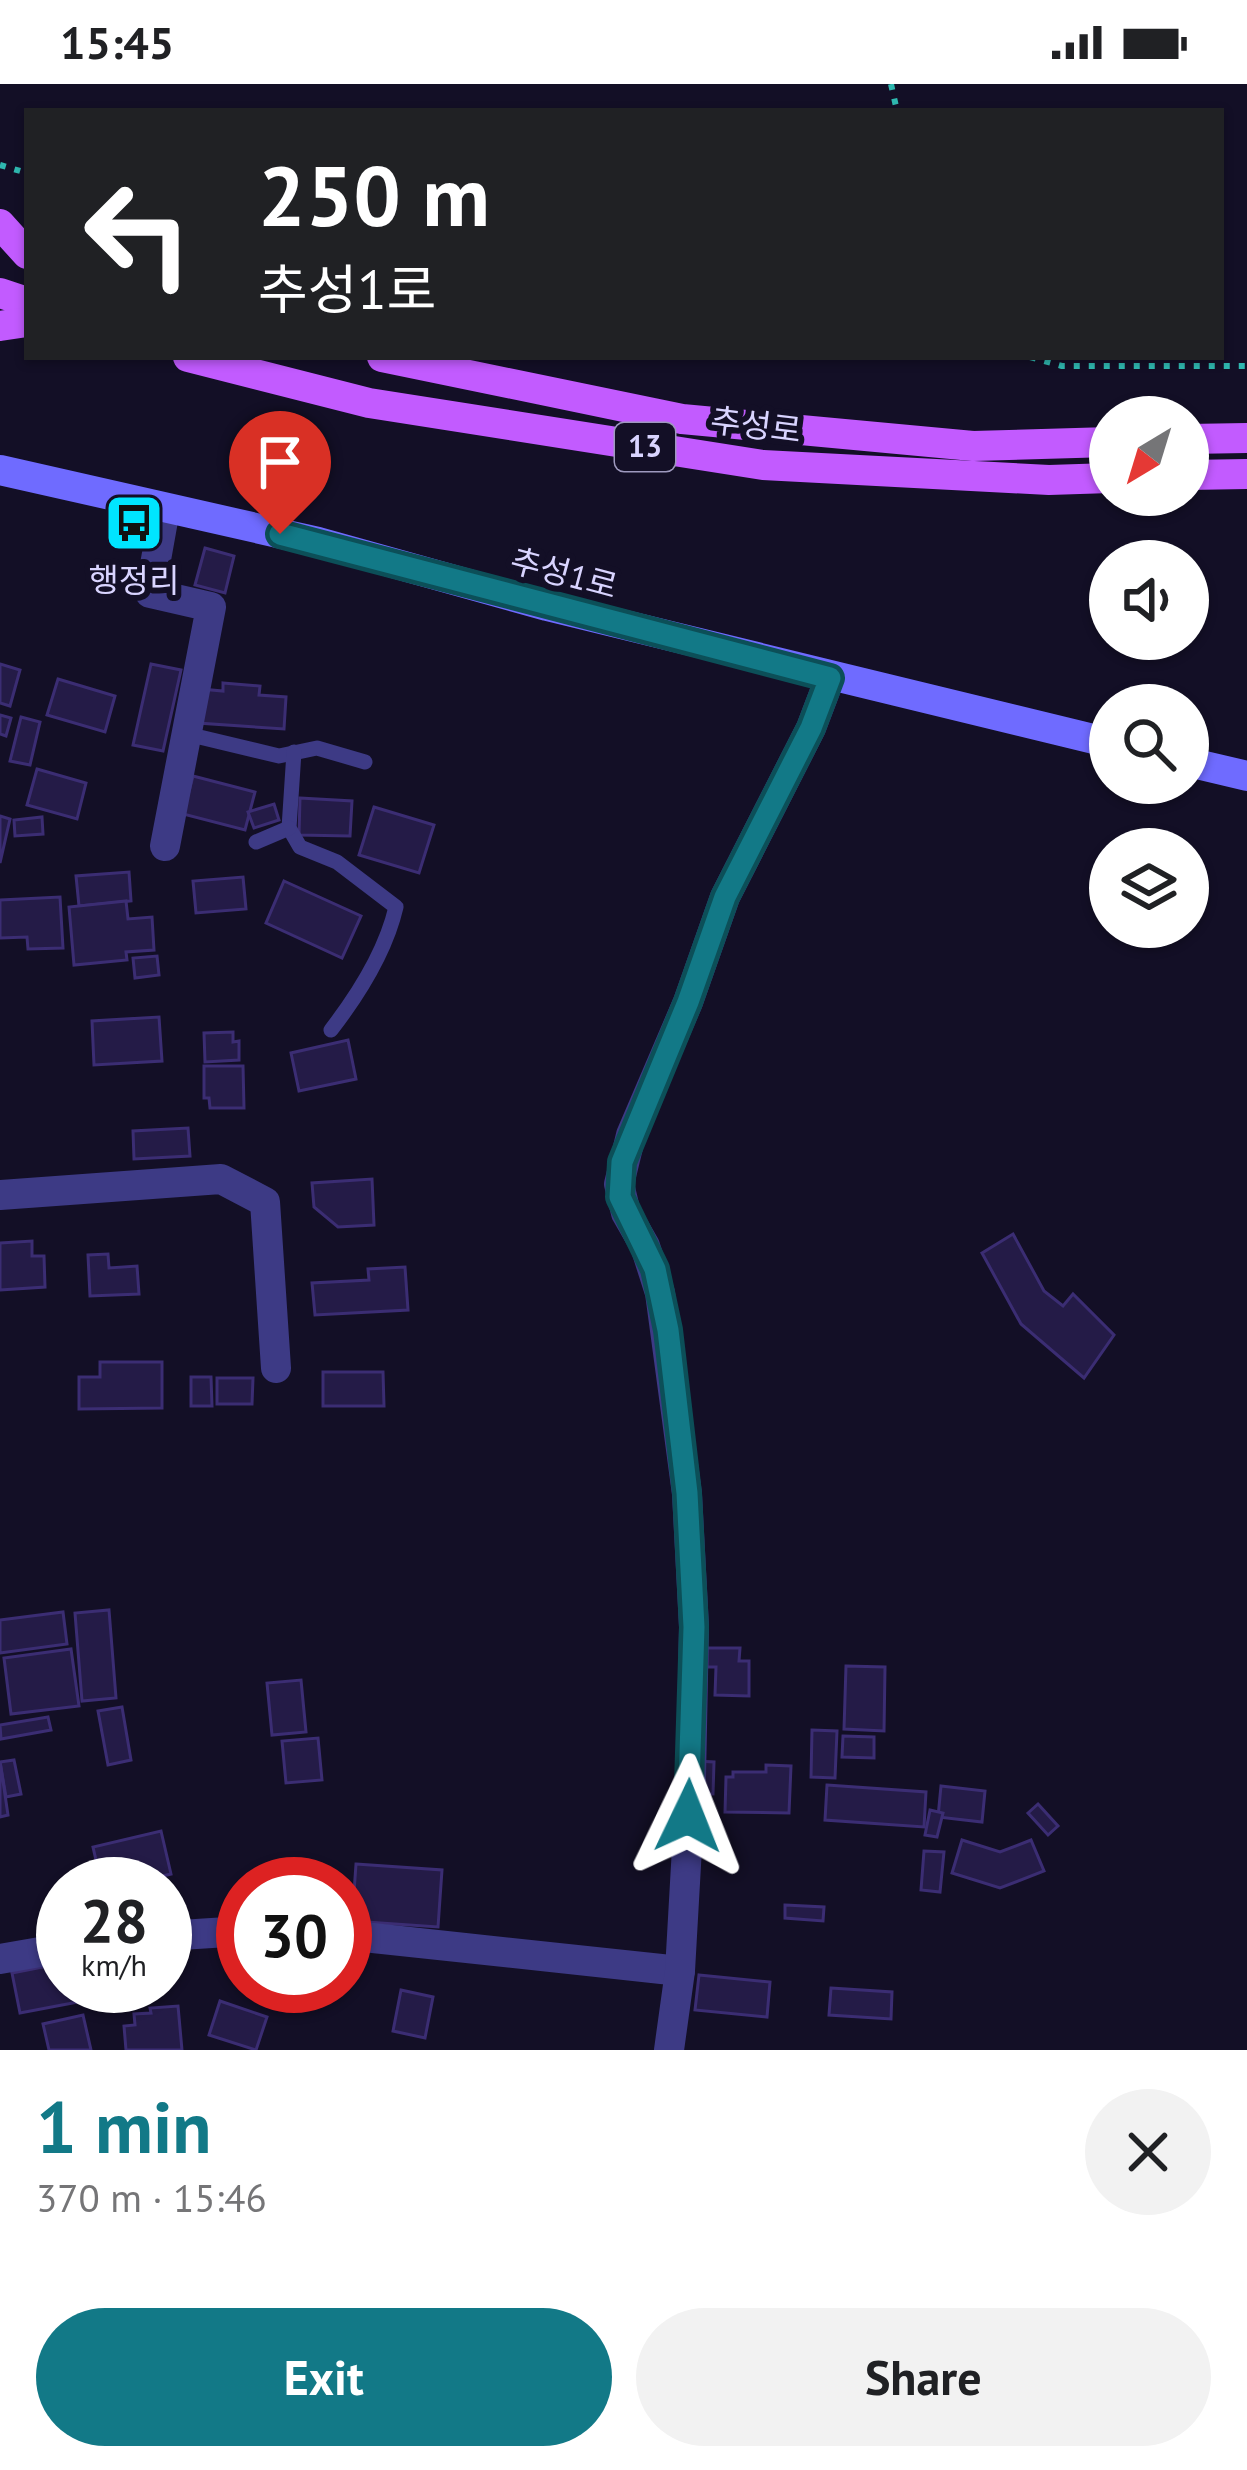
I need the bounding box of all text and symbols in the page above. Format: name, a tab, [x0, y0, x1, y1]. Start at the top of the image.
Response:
text: 15:45	[60, 13, 174, 71]
text: 250 m	[258, 140, 490, 249]
icon: left	[60, 156, 216, 312]
text: 추성1로	[258, 254, 436, 324]
north arrow	[1089, 396, 1209, 516]
map controls	[1089, 396, 1209, 948]
street label: 추성로	[708, 398, 804, 451]
pin	[229, 411, 331, 534]
road number: 13	[615, 423, 675, 471]
icon: arrive	[247, 429, 313, 495]
bus stop icon: 행정리	[103, 492, 165, 554]
street label: 추성1로	[506, 538, 622, 607]
button: sound	[1089, 540, 1209, 660]
place label: 행정리	[88, 558, 180, 601]
button: search	[1089, 684, 1209, 804]
button: layers	[1089, 828, 1209, 948]
position arrow	[625, 1753, 751, 1879]
speed limit sign: 30	[216, 1857, 372, 2013]
text: 28	[80, 1881, 148, 1959]
text: km/h	[81, 1945, 147, 1984]
text: 1 min	[36, 2080, 212, 2173]
button: close	[1085, 2089, 1211, 2215]
text: 370 m · 15:46	[36, 2172, 267, 2223]
button: Exit	[36, 2308, 612, 2446]
button: Share	[636, 2308, 1211, 2446]

